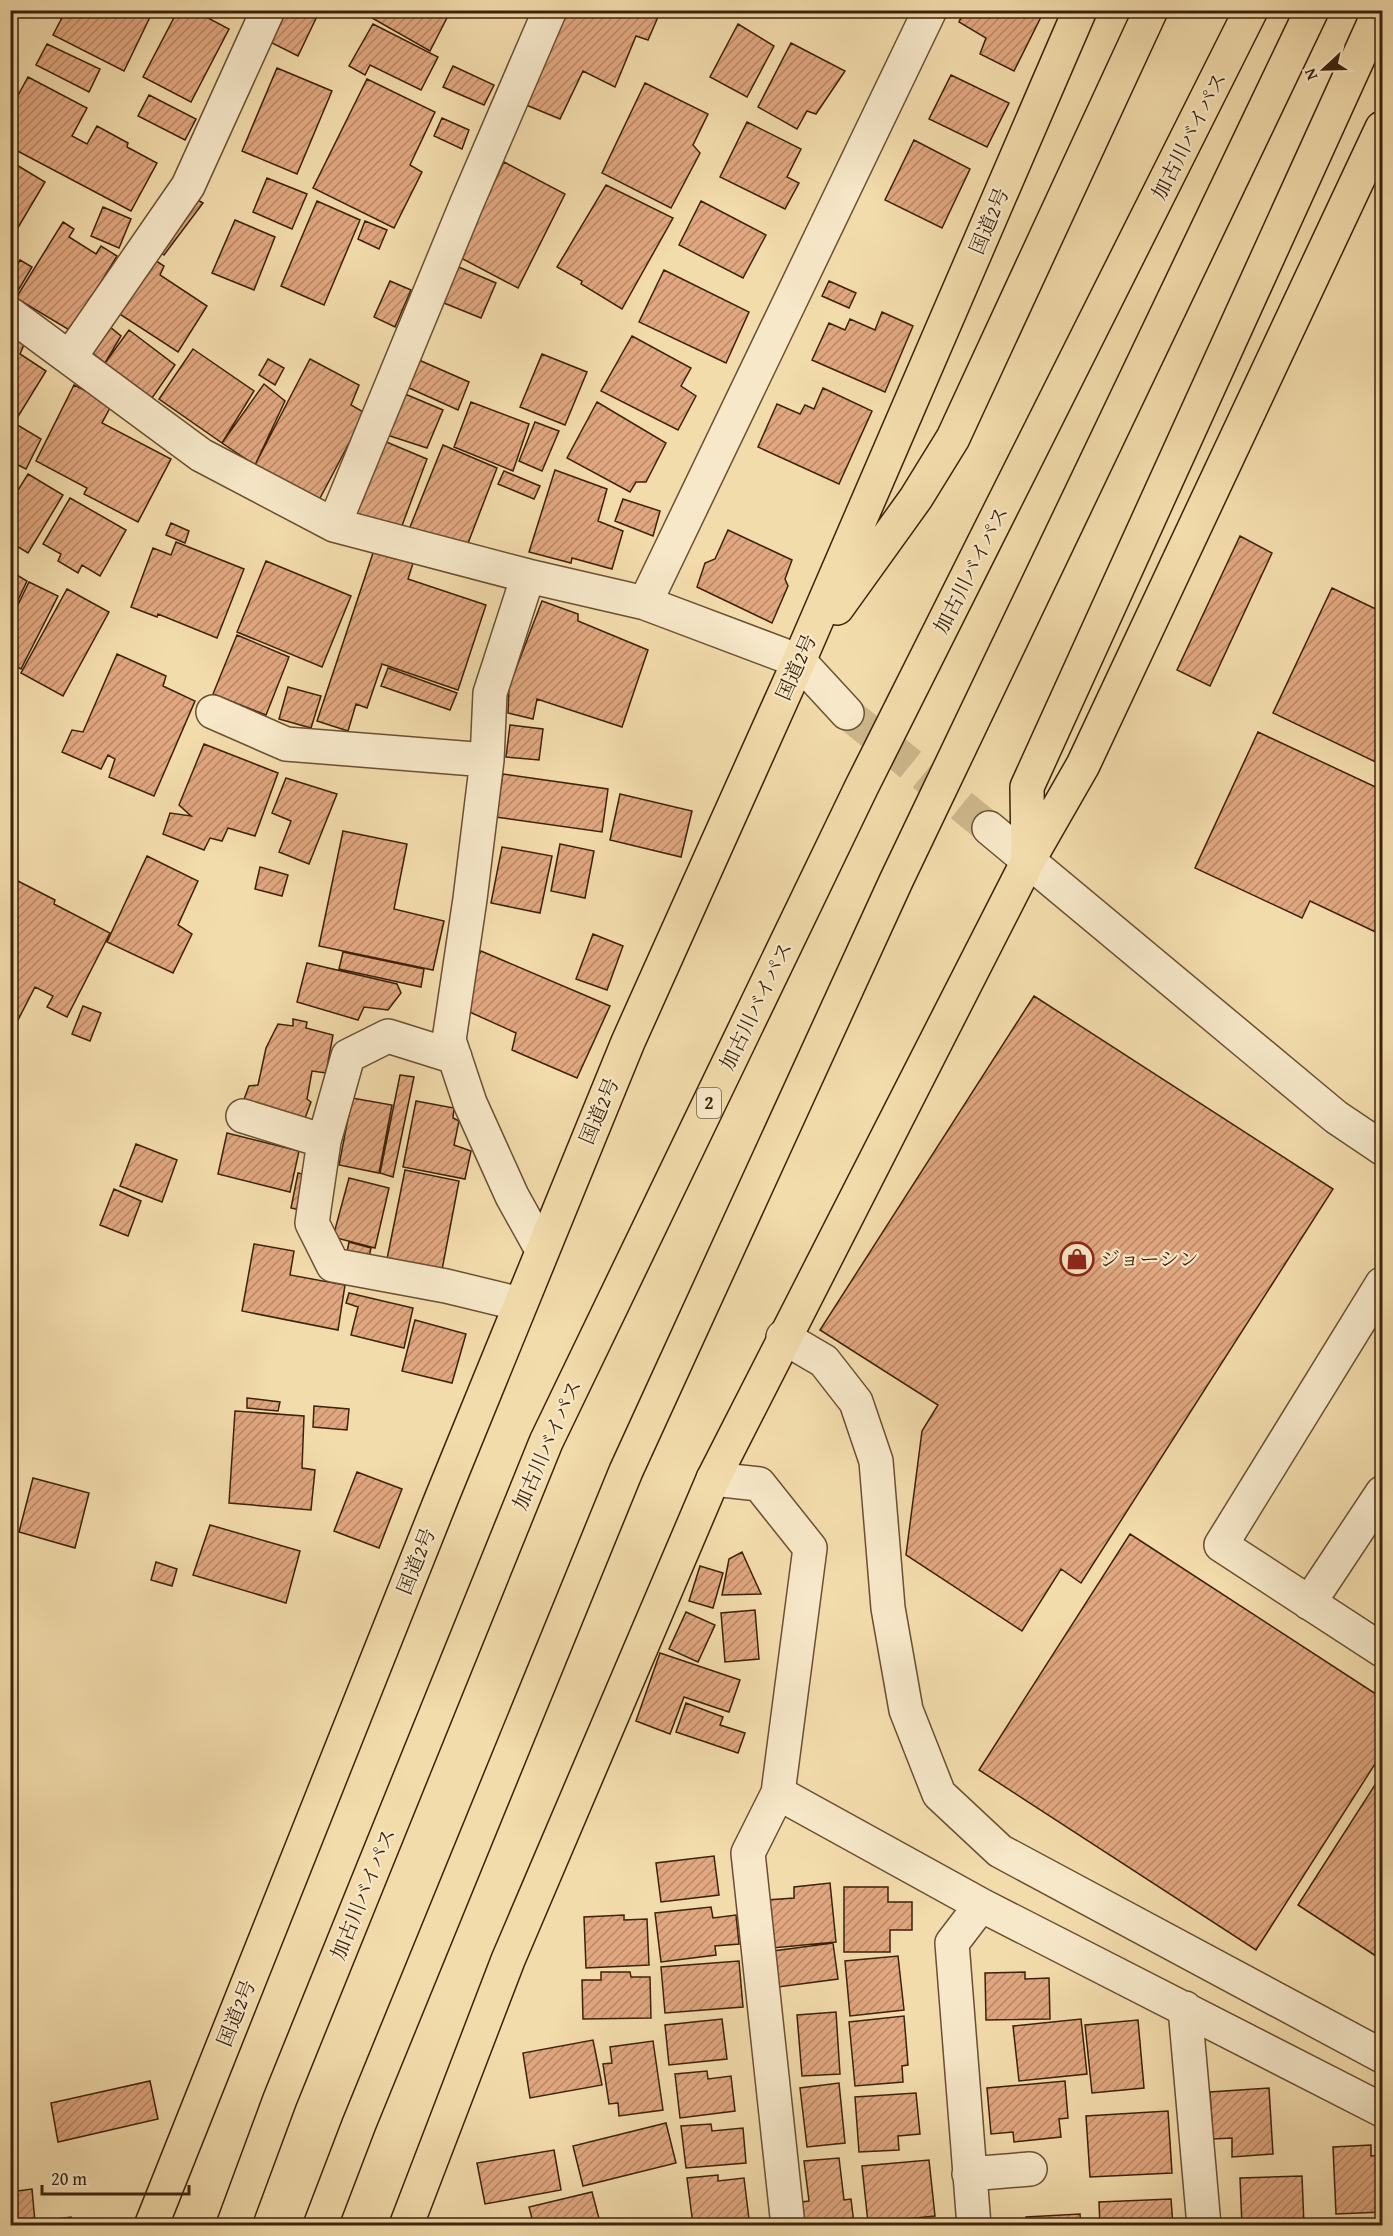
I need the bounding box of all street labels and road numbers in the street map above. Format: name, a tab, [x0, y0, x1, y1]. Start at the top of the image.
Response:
street label: 加古川バイパス	[1144, 67, 1233, 205]
street label: 国道2号	[962, 183, 1015, 259]
street label: 加古川バイパス	[926, 501, 1015, 639]
street label: 国道2号	[768, 629, 823, 705]
street label: 加古川バイパス	[712, 937, 799, 1075]
street label: 国道2号	[572, 1073, 625, 1149]
road number: 2	[697, 1088, 721, 1118]
street label: 加古川バイパス	[505, 1375, 588, 1514]
street label: 国道2号	[389, 1523, 442, 1599]
street label: 加古川バイパス	[323, 1824, 402, 1964]
street label: 国道2号	[209, 1975, 262, 2051]

